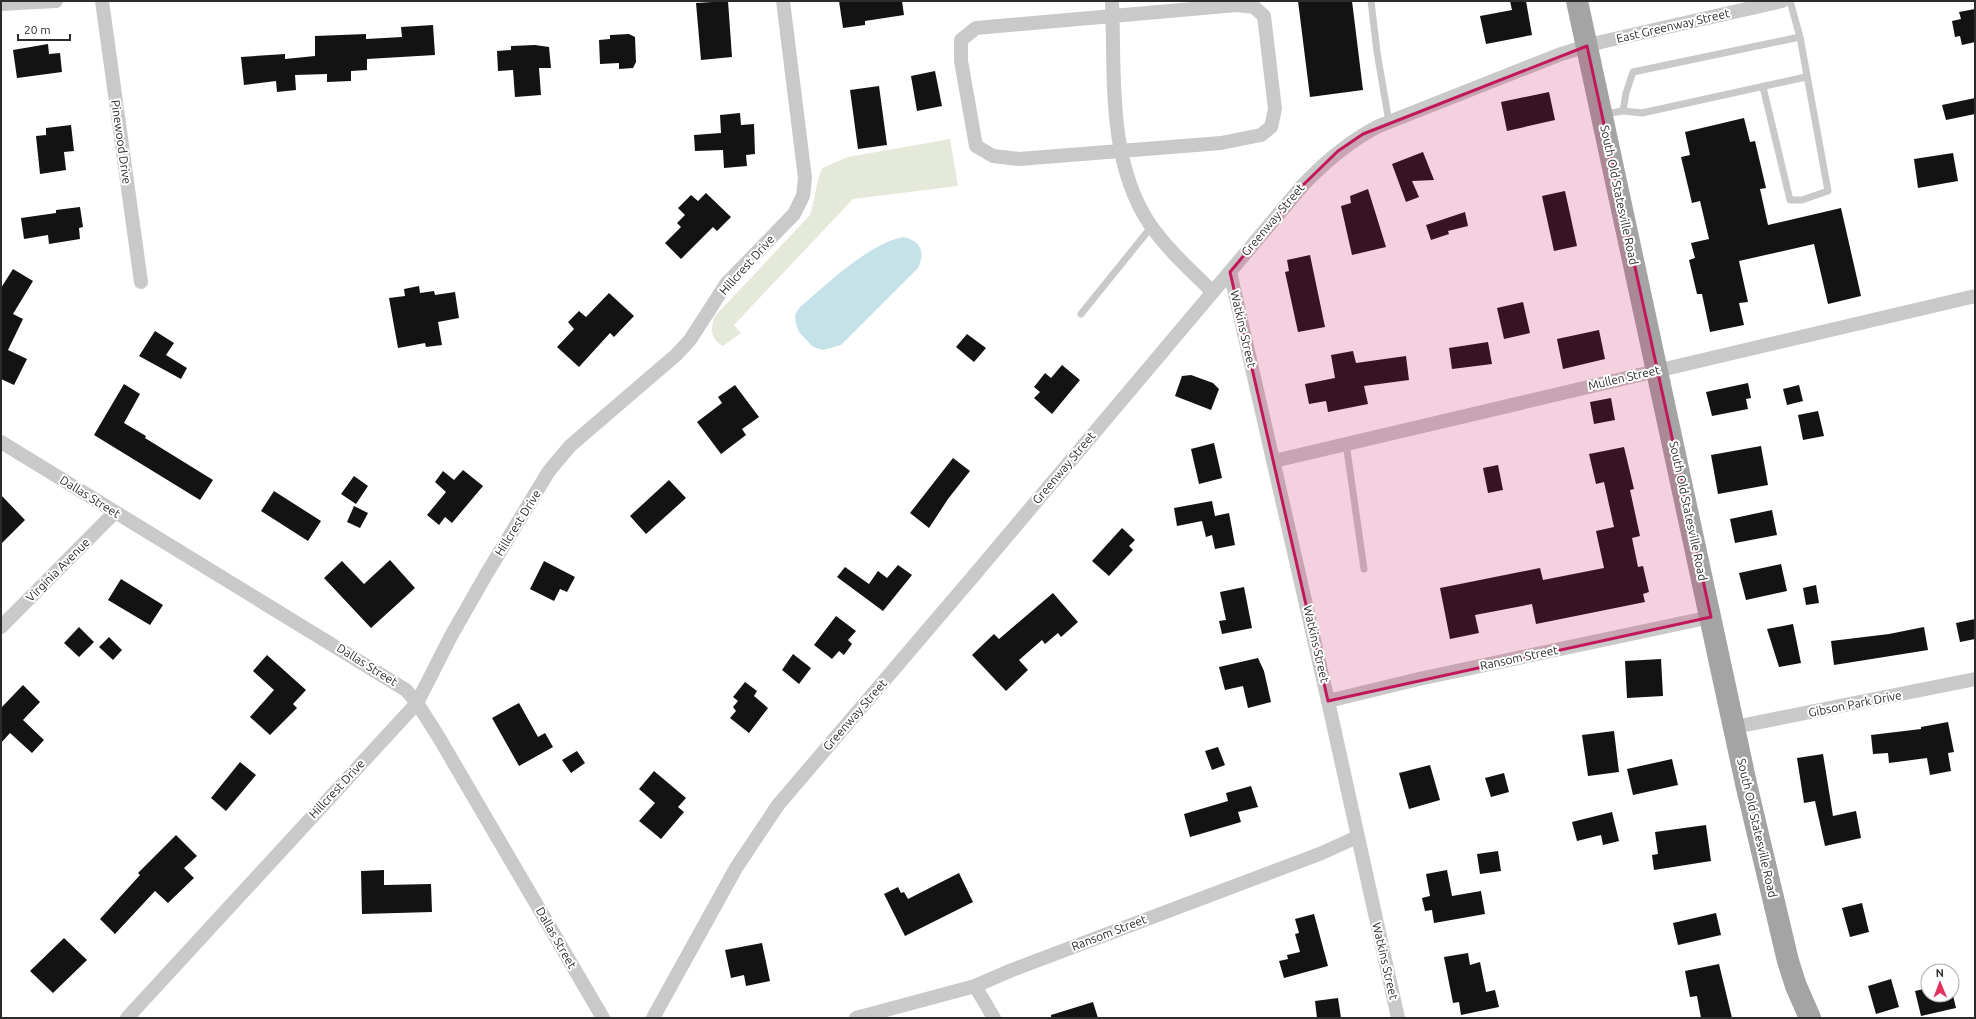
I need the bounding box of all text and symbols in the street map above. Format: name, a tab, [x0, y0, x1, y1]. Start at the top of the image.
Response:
street label: East Greenway Street	[1615, 6, 1731, 45]
scale bar	[18, 16, 70, 42]
text: 20 m	[24, 23, 51, 36]
street label: Pinewood Drive	[109, 99, 134, 185]
street label: South Old Statesville Road	[1598, 124, 1641, 266]
street label: Greenway Street	[1239, 181, 1307, 258]
street label: Hillcrest Drive	[717, 232, 777, 297]
street label: Watkins Street	[1228, 289, 1259, 369]
street label: Mullen Street	[1587, 363, 1661, 392]
street label: Greenway Street	[1030, 429, 1098, 506]
street label: South Old Statesville Road	[1667, 440, 1710, 582]
street label: Dallas Street	[58, 473, 123, 520]
street label: Hillcrest Drive	[492, 487, 543, 558]
street label: Virginia Avenue	[23, 535, 92, 604]
street label: Watkins Street	[1301, 604, 1332, 684]
street label: Dallas Street	[335, 641, 400, 688]
street label: Ransom Street	[1479, 643, 1559, 672]
street label: Greenway Street	[820, 676, 889, 753]
street label: Gibson Park Drive	[1807, 688, 1903, 719]
street label: Hillcrest Drive	[306, 757, 367, 821]
street label: South Old Statesville Road	[1735, 757, 1780, 899]
street label: Dallas Street	[534, 905, 579, 971]
street label: Ransom Street	[1069, 912, 1148, 953]
street label: Watkins Street	[1370, 921, 1401, 1001]
north arrow	[1920, 963, 1960, 1003]
text: N	[1936, 967, 1944, 979]

